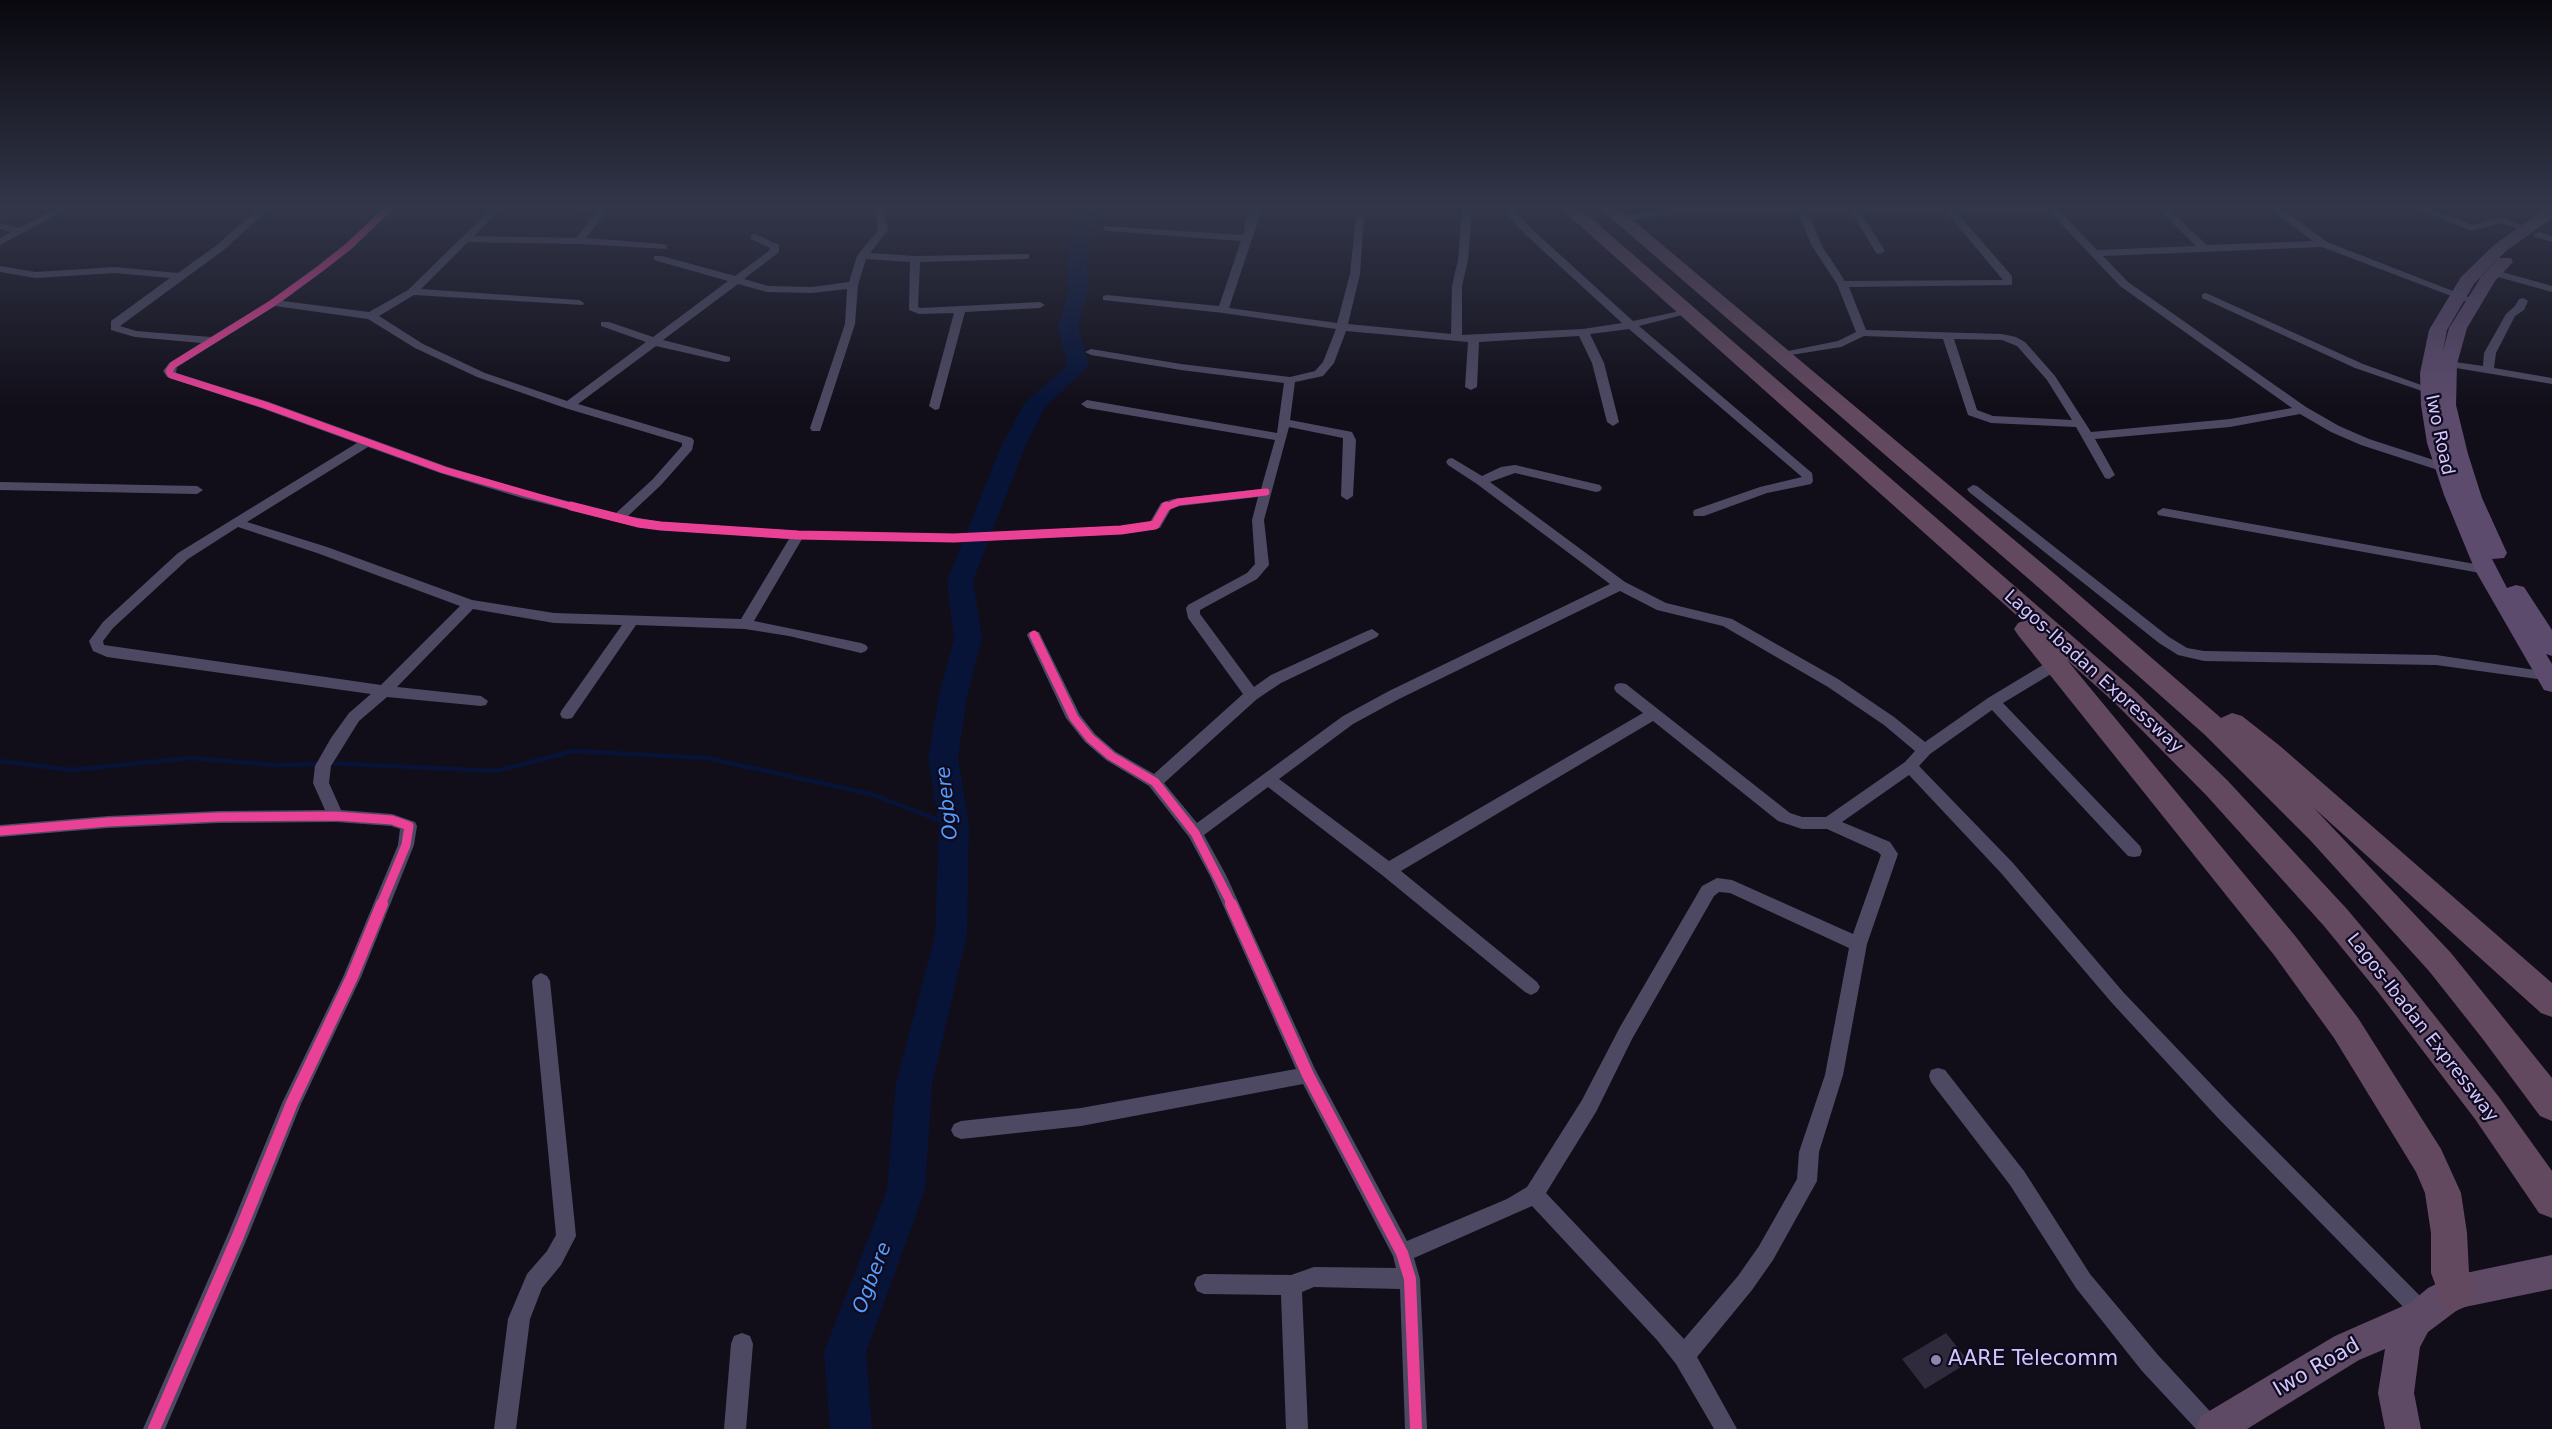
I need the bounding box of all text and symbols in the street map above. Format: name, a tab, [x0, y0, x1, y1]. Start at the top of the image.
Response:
street label: Iwo Road	[2420, 393, 2458, 477]
street label: Lagos-Ibadan Expressway	[1999, 586, 2187, 758]
water label: Ogbere	[932, 765, 964, 841]
street label: Lagos-Ibadan Expressway	[2342, 929, 2502, 1127]
water label: Ogbere	[849, 1239, 897, 1317]
street label: Iwo Road	[2269, 1333, 2365, 1403]
place label: AARE Telecomm	[1948, 1347, 2118, 1373]
marker: AARE Telecomm	[1929, 1353, 1943, 1367]

